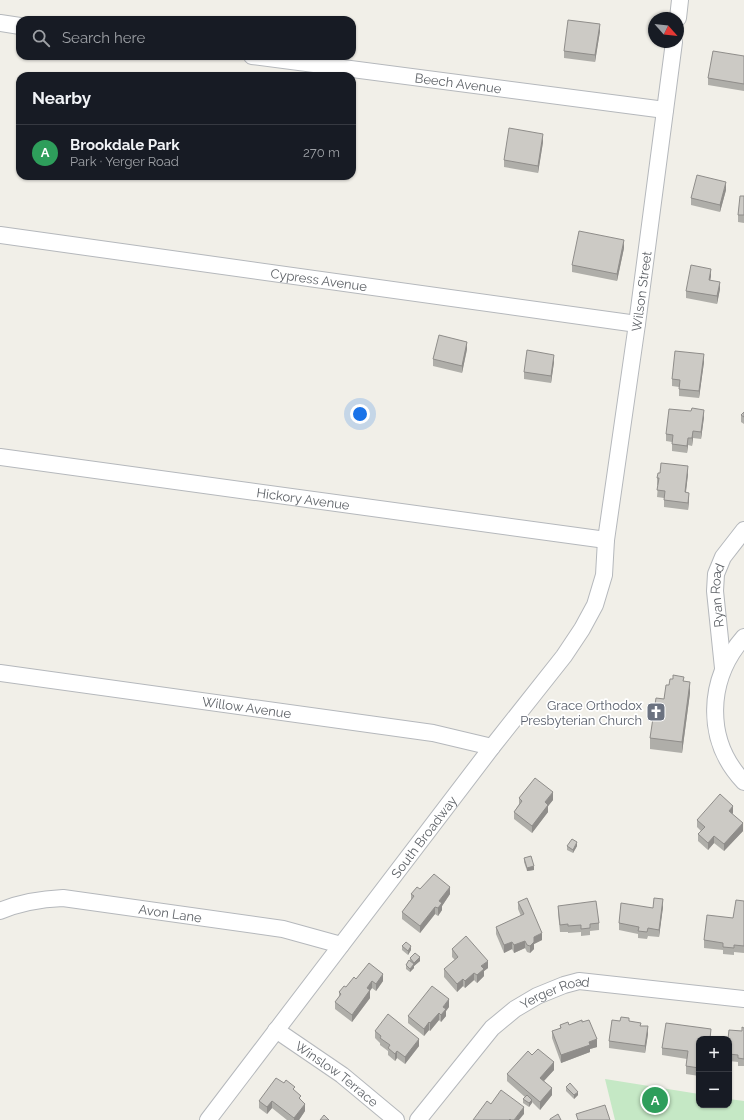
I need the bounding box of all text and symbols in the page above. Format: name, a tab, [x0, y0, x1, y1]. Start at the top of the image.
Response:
north arrow	[648, 12, 684, 48]
search box	[16, 16, 356, 60]
icon: search	[30, 27, 52, 49]
text: Search here	[62, 29, 145, 47]
street label: Beech Avenue	[414, 70, 503, 96]
text: Nearby	[32, 88, 91, 108]
text: Brookdale Park	[70, 136, 180, 154]
text: A	[41, 145, 49, 160]
text: 270 m	[303, 145, 340, 160]
text: Park · Yerger Road	[70, 154, 179, 169]
street label: Wilson Street	[628, 250, 654, 333]
street label: Cypress Avenue	[270, 265, 368, 294]
your location	[350, 404, 370, 424]
street label: Hickory Avenue	[256, 485, 351, 512]
street label: Ryan Road	[707, 561, 727, 628]
street label: Willow Avenue	[201, 694, 293, 721]
place label: Grace Orthodox Presbyterian Church	[520, 698, 642, 728]
church icon: Grace Orthodox Presbyterian Church	[645, 701, 667, 723]
street label: South Broadway	[388, 793, 460, 881]
street label: Avon Lane	[138, 901, 203, 925]
street label: Yerger Road	[517, 973, 591, 1012]
map controls	[696, 1036, 732, 1108]
button: +	[696, 1036, 732, 1072]
street label: Winslow Terrace	[293, 1038, 382, 1110]
button: −	[696, 1072, 732, 1108]
pin: A	[642, 1085, 668, 1115]

